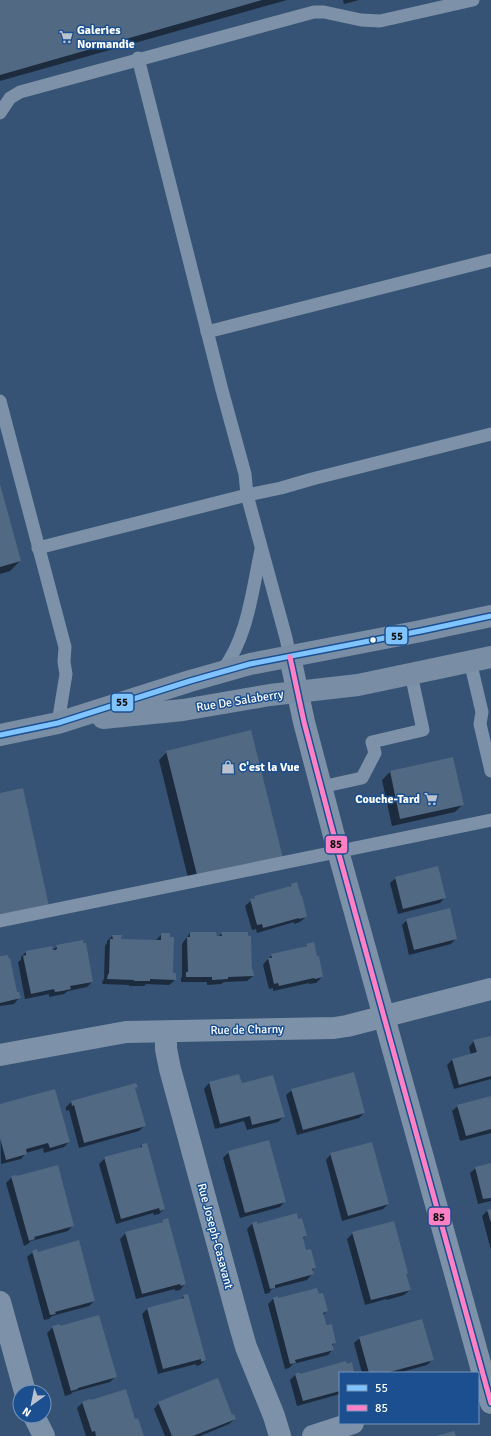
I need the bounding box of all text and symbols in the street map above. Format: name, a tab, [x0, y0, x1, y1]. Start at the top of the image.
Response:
place label: Galeries Normandie	[77, 23, 135, 52]
supermarket icon: Galeries Normandie	[58, 29, 74, 45]
line badge: 55	[385, 626, 408, 645]
text: 55	[391, 630, 403, 643]
unlabelled marker	[368, 635, 378, 645]
street label: Rue De Salaberry	[195, 687, 285, 715]
line badge: 55	[111, 693, 134, 712]
text: 55	[116, 696, 128, 709]
shop icon: C'est la Vue	[220, 759, 236, 775]
place label: C'est la Vue	[239, 760, 300, 775]
supermarket icon: Couche-Tard	[423, 791, 439, 807]
place label: Couche-Tard	[355, 792, 421, 807]
line badge: 85	[325, 835, 348, 854]
text: 85	[330, 838, 342, 851]
street label: Rue de Charny	[210, 1022, 284, 1038]
street label: Rue Joseph-Casavant	[194, 1182, 236, 1290]
line badge: 85	[428, 1207, 451, 1226]
text: 85	[433, 1211, 445, 1224]
legend	[339, 1372, 479, 1424]
text: 55	[375, 1381, 388, 1396]
north arrow	[12, 1384, 52, 1424]
text: 85	[375, 1401, 388, 1416]
text: N	[20, 1404, 34, 1420]

